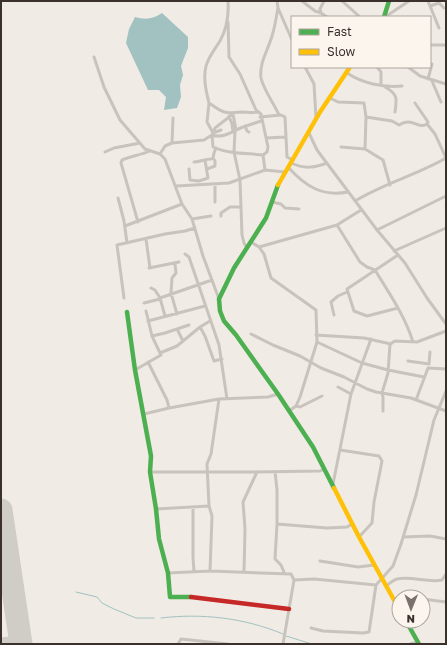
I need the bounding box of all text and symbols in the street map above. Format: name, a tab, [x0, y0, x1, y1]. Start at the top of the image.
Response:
legend	[291, 16, 431, 68]
text: Fast	[327, 24, 352, 39]
text: Slow	[327, 44, 355, 59]
north arrow	[391, 589, 431, 629]
text: N	[407, 613, 415, 626]

